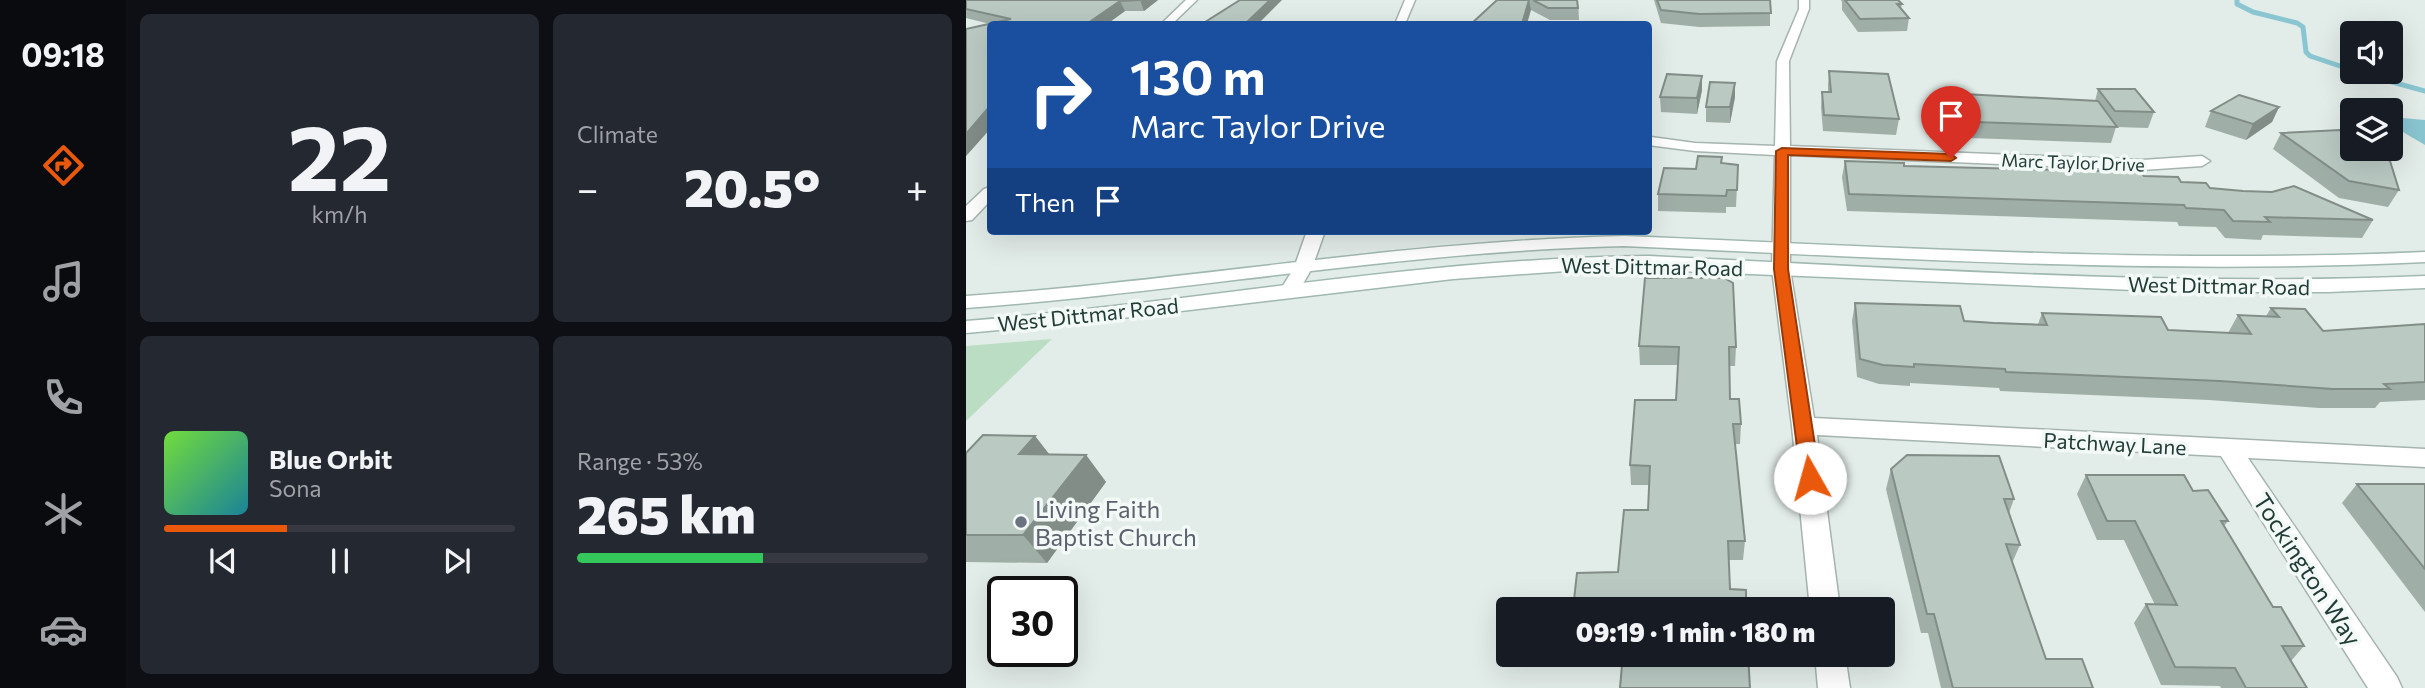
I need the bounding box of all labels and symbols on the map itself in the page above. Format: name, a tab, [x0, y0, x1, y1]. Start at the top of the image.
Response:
pin	[1921, 86, 1981, 158]
street label: Marc Taylor Drive	[2001, 148, 2145, 176]
street label: West Dittmar Road	[1561, 252, 1743, 280]
street label: West Dittmar Road	[2128, 271, 2310, 299]
street label: West Dittmar Road	[996, 292, 1180, 336]
street label: Patchway Lane	[2043, 427, 2187, 459]
position arrow	[1773, 441, 1847, 515]
street label: Tockington Way	[2248, 487, 2368, 651]
place label: Living Faith Baptist Church	[1035, 494, 1197, 551]
marker: Living Faith Baptist Church	[1013, 514, 1029, 530]
speed limit sign: 30	[987, 576, 1078, 667]

